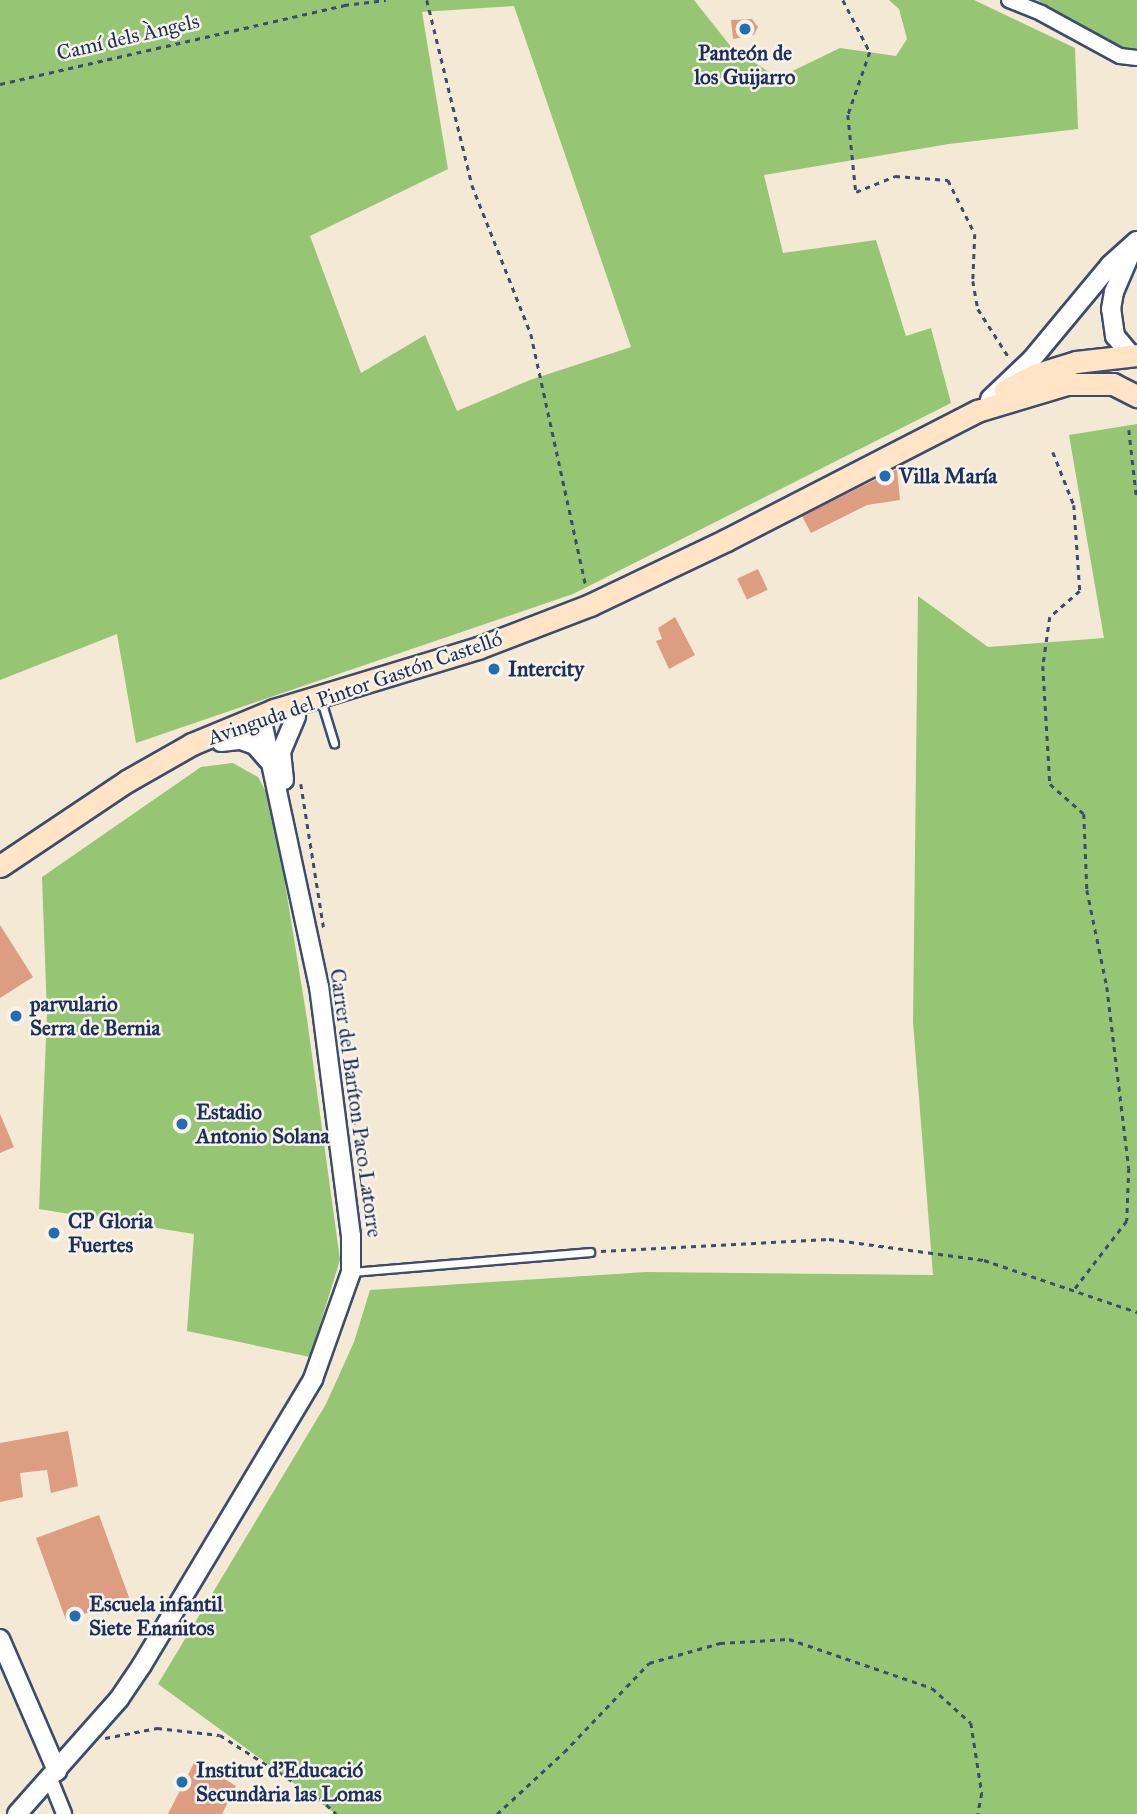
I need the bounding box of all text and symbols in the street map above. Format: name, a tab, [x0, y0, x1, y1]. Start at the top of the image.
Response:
street label: Camí dels Àngels	[54, 8, 202, 66]
marker: Panteón de los Guijarro	[737, 21, 753, 37]
place label: Panteón de los Guijarro	[694, 40, 796, 90]
place label: Villa María	[899, 463, 997, 489]
marker: Villa María	[877, 468, 893, 484]
street label: Avinguda del Pintor Gastón Castelló	[204, 626, 506, 750]
place label: Intercity	[508, 656, 584, 682]
marker: Intercity	[486, 661, 502, 677]
street label: Carrer del Baríton Paco Latorre	[325, 967, 387, 1239]
place label: parvulario Serra de Bernia	[30, 991, 160, 1041]
marker: parvulario Serra de Bernia	[8, 1008, 24, 1024]
place label: Estadio Antonio Solana	[196, 1099, 329, 1149]
marker: Estadio Antonio Solana	[174, 1116, 190, 1132]
place label: CP Gloria Fuertes	[68, 1208, 153, 1258]
marker: CP Gloria Fuertes	[46, 1225, 62, 1241]
place label: Escuela infantil Siete Enanitos	[89, 1591, 223, 1641]
marker: Escuela infantil Siete Enanitos	[67, 1608, 83, 1624]
place label: Institut d'Educació Secundària las Lomas	[196, 1757, 382, 1807]
marker: Institut d'Educació Secundària las Lomas	[174, 1774, 190, 1790]

